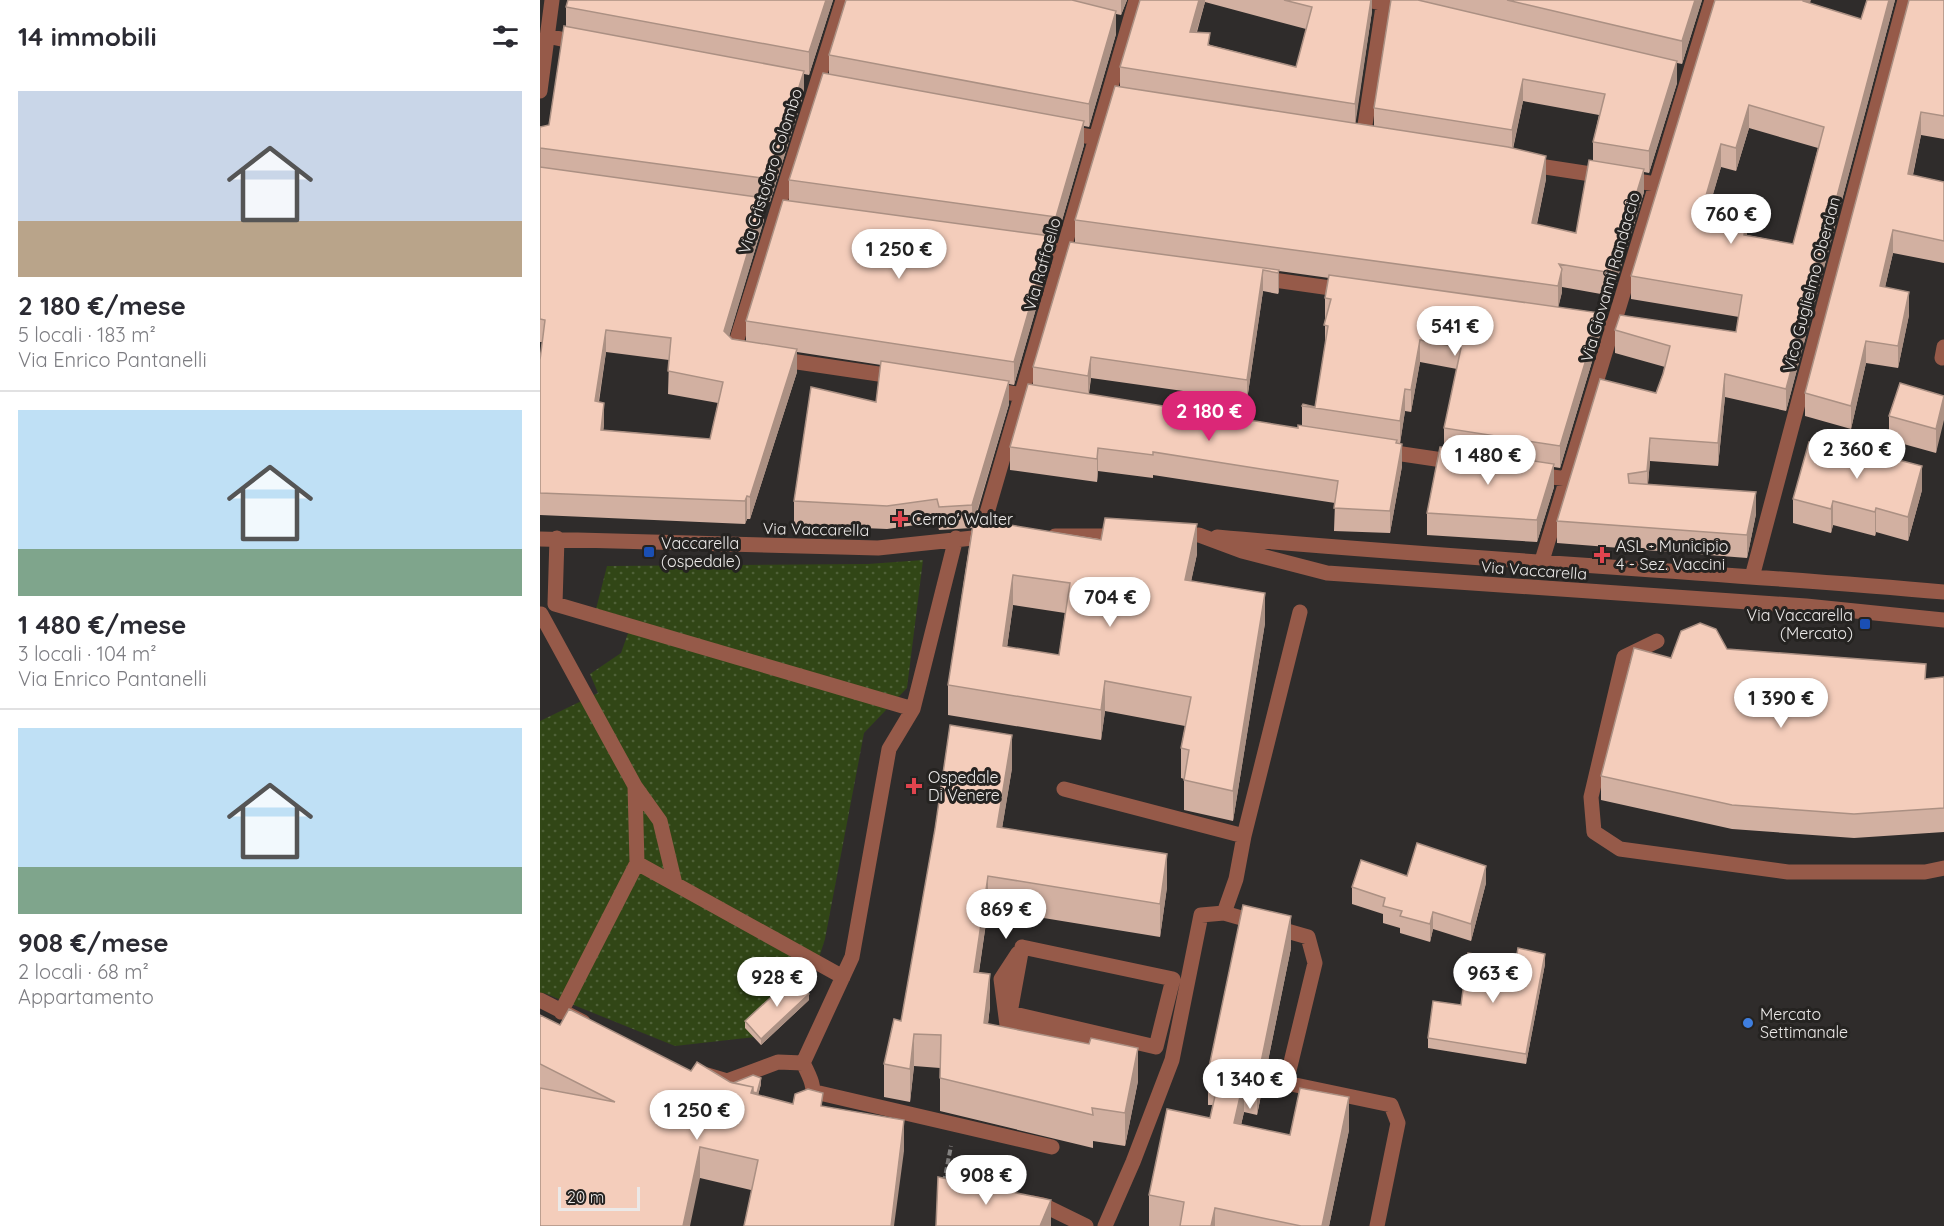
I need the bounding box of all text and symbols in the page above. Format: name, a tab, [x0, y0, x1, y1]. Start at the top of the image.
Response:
text: 14 immobili	[18, 20, 157, 53]
icon: filters	[489, 20, 522, 53]
street label: Via Cristoforo Colombo	[734, 86, 806, 256]
icon: home	[216, 130, 324, 238]
street label: Via Giovanni Randaccio	[1576, 190, 1644, 364]
pin: 760 €	[1689, 194, 1773, 245]
street label: Vico Guglielmo Oberdan	[1778, 194, 1844, 374]
text: 760 €	[1705, 201, 1757, 226]
street label: Via Raffaello	[1019, 215, 1065, 313]
pin: 1 250 €	[844, 229, 954, 280]
text: 1 250 €	[866, 236, 932, 261]
text: 2 180 €/mese	[18, 289, 186, 322]
pin: 541 €	[1413, 306, 1497, 357]
text: 541 €	[1431, 313, 1479, 338]
text: 5 locali · 183 m²	[18, 322, 156, 347]
text: Via Enrico Pantanelli	[18, 347, 207, 372]
pin: 2 180 €	[1154, 391, 1264, 442]
text: 2 180 €	[1176, 398, 1242, 423]
pin: 2 360 €	[1802, 429, 1912, 480]
pin: 1 480 €	[1433, 435, 1543, 486]
text: 2 360 €	[1822, 436, 1892, 461]
text: 1 480 €	[1455, 442, 1521, 467]
icon: home	[216, 449, 324, 557]
place label: Cerno' Walter	[912, 509, 1013, 529]
marker: Cerno' Walter	[893, 512, 907, 526]
street label: Via Vaccarella	[763, 518, 869, 540]
place label: Vaccarella (ospedale)	[661, 533, 741, 571]
place label: ASL - Municipio 4 - Sez. Vaccini	[1616, 536, 1728, 574]
marker: Vaccarella (ospedale)	[642, 545, 656, 559]
marker: ASL - Municipio 4 - Sez. Vaccini	[1593, 546, 1611, 564]
street label: Via Vaccarella	[1480, 556, 1588, 584]
pin: 704 €	[1068, 577, 1152, 628]
text: 704 €	[1083, 584, 1137, 609]
place label: Via Vaccarella (Mercato)	[1747, 605, 1853, 643]
text: 1 480 €/mese	[18, 608, 186, 641]
marker: Via Vaccarella (Mercato)	[1858, 617, 1872, 631]
text: 3 locali · 104 m²	[18, 641, 156, 666]
text: Via Enrico Pantanelli	[18, 666, 207, 691]
pin: 1 390 €	[1726, 678, 1836, 729]
text: 1 390 €	[1748, 685, 1814, 710]
icon: home	[216, 767, 324, 875]
place label: Ospedale Di Venere	[928, 767, 1000, 805]
marker: Ospedale Di Venere	[905, 777, 923, 795]
pin: 869 €	[964, 889, 1048, 940]
text: 869 €	[980, 896, 1032, 921]
text: 908 €/mese	[18, 926, 169, 959]
pin: 963 €	[1451, 953, 1535, 1004]
pin: 928 €	[735, 957, 819, 1008]
text: 2 locali · 68 m²	[18, 959, 149, 984]
text: 963 €	[1467, 960, 1519, 985]
text: 928 €	[751, 964, 803, 989]
text: Appartamento	[18, 984, 154, 1009]
place label: Mercato Settimanale	[1760, 1004, 1848, 1042]
marker: Mercato Settimanale	[1741, 1016, 1755, 1030]
pin: 1 340 €	[1195, 1059, 1305, 1110]
text: 1 340 €	[1217, 1066, 1283, 1091]
pin: 1 250 €	[642, 1090, 752, 1141]
text: 1 250 €	[664, 1097, 730, 1122]
pin: 908 €	[944, 1155, 1028, 1206]
text: 908 €	[960, 1162, 1012, 1187]
scale bar	[558, 1184, 640, 1212]
text: 20 m	[567, 1187, 604, 1207]

